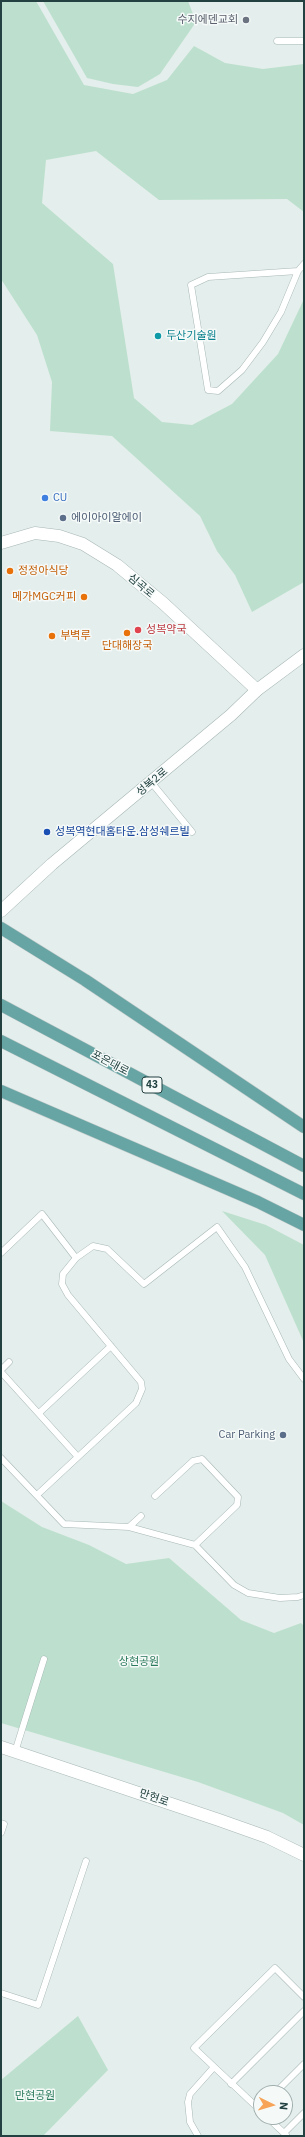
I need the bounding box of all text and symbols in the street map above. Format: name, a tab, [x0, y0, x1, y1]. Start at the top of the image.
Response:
place label: 수지에덴교회	[177, 13, 238, 27]
marker: 수지에덴교회	[241, 15, 251, 25]
place label: 두산기술원	[166, 329, 217, 343]
marker: 두산기술원	[153, 331, 163, 341]
place label: CU	[53, 491, 67, 505]
marker: CU	[40, 493, 50, 503]
place label: 에이아이알에이	[71, 511, 142, 525]
marker: 에이아이알에이	[58, 513, 68, 523]
place label: 정정아식당	[18, 564, 69, 578]
marker: 정정아식당	[5, 566, 15, 576]
street label: 심곡로	[125, 571, 157, 601]
place label: 메가MGC커피	[12, 590, 76, 604]
marker: 메가MGC커피	[79, 592, 89, 602]
place label: 성복약국	[146, 623, 186, 637]
marker: 성복약국	[133, 625, 143, 635]
marker: 단대해장국	[122, 628, 132, 638]
place label: 부벽루	[60, 629, 90, 643]
marker: 부벽루	[47, 631, 57, 641]
place label: 단대해장국	[102, 639, 152, 653]
street label: 성복2로	[134, 765, 170, 799]
place label: 성복역현대홈타운.삼성쉐르빌	[55, 825, 190, 839]
marker: 성복역현대홈타운.삼성쉐르빌	[42, 827, 52, 837]
street label: 포은대로	[89, 1048, 131, 1078]
road number: 43	[142, 1077, 162, 1093]
place label: Car Parking	[219, 1428, 275, 1442]
marker: Car Parking	[278, 1430, 288, 1440]
park label: 상현공원	[119, 1655, 159, 1669]
street label: 만현로	[137, 1787, 171, 1809]
north arrow	[253, 2085, 293, 2125]
park label: 만현공원	[15, 2089, 55, 2103]
text: N	[277, 2101, 291, 2111]

